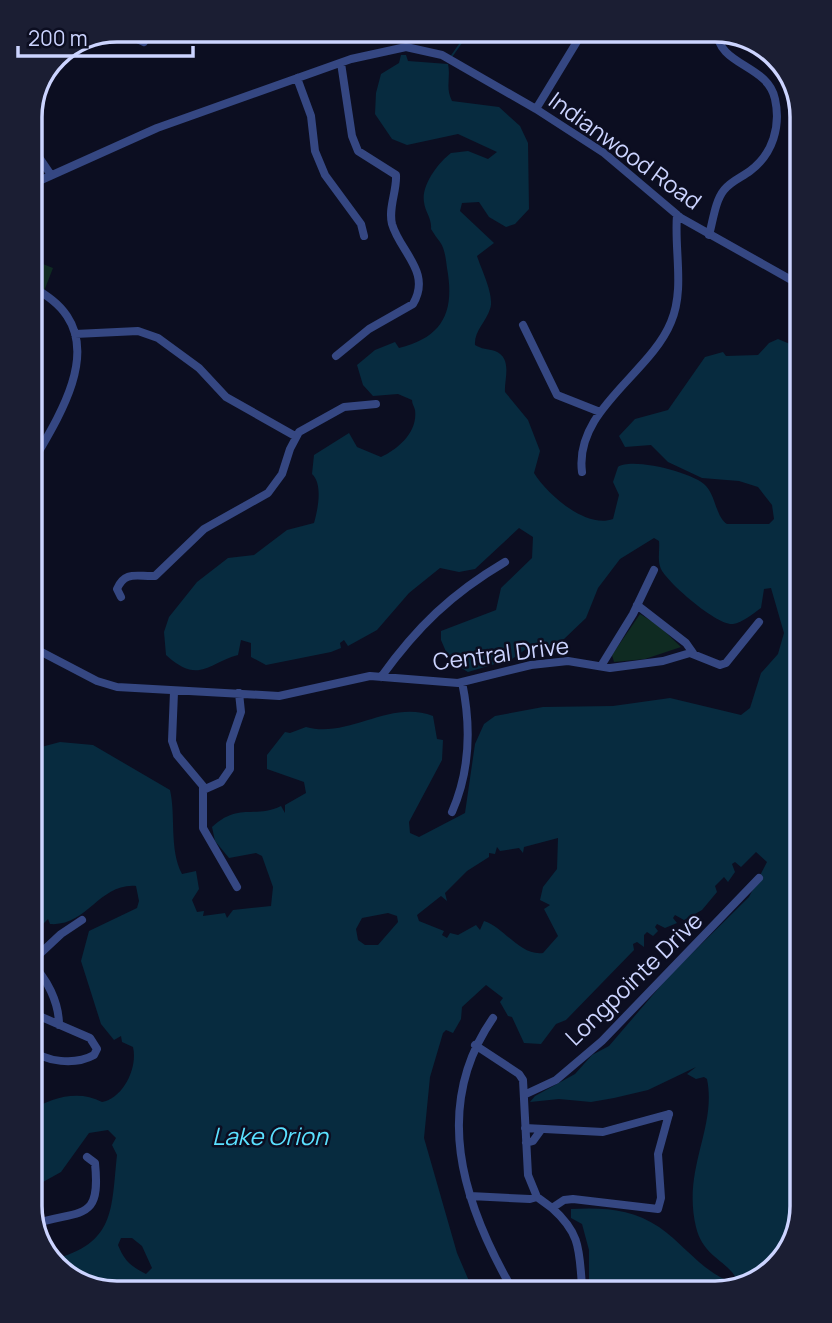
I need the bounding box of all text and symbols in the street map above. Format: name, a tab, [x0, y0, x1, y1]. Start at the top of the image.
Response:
scale bar	[18, 14, 192, 58]
text: 200 m	[28, 24, 88, 52]
street label: Indianwood Road	[543, 84, 708, 216]
street label: Central Drive	[431, 629, 571, 677]
street label: Longpointe Drive	[558, 904, 709, 1052]
water label: Lake Orion	[212, 1119, 329, 1152]

